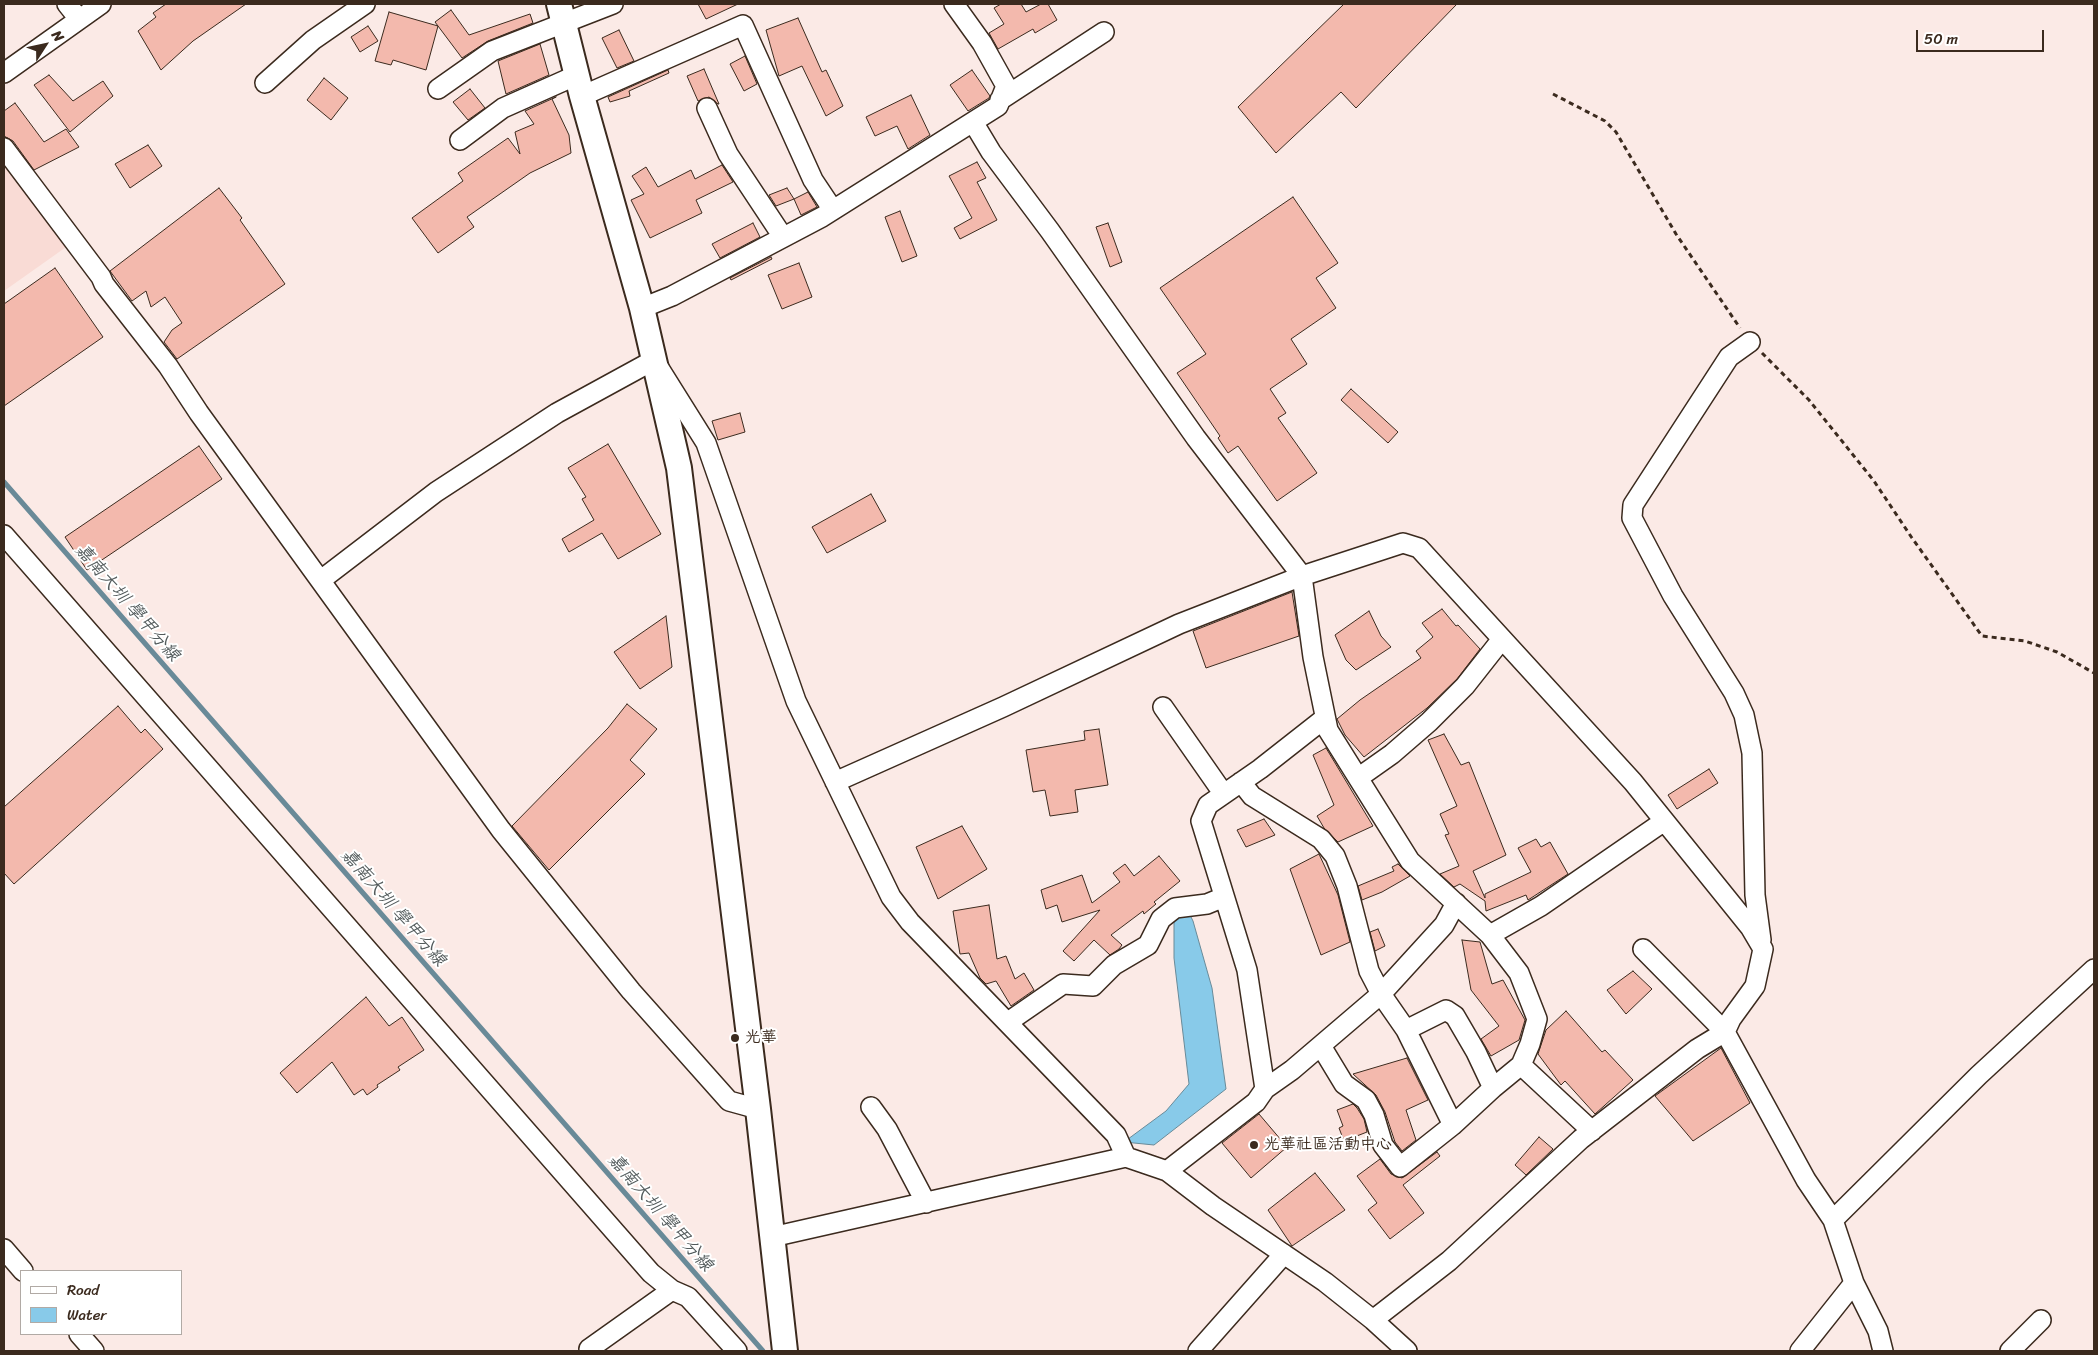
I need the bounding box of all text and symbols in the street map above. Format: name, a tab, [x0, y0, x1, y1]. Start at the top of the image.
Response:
north arrow	[20, 20, 70, 70]
scale bar	[1918, 20, 2046, 52]
text: N	[45, 25, 71, 47]
text: 50 m	[1924, 26, 1958, 52]
water label: 嘉南大圳 學甲分線	[70, 540, 184, 666]
water label: 嘉南大圳 學甲分線	[336, 845, 450, 971]
place label: 光華	[745, 1028, 777, 1048]
marker: 光華	[729, 1032, 741, 1044]
place label: 光華社區活動中心	[1264, 1135, 1392, 1155]
marker: 光華社區活動中心	[1248, 1139, 1260, 1151]
water label: 嘉南大圳 學甲分線	[603, 1150, 717, 1276]
legend	[20, 1270, 182, 1335]
text: Road	[67, 1277, 99, 1303]
text: Water	[67, 1302, 107, 1328]

